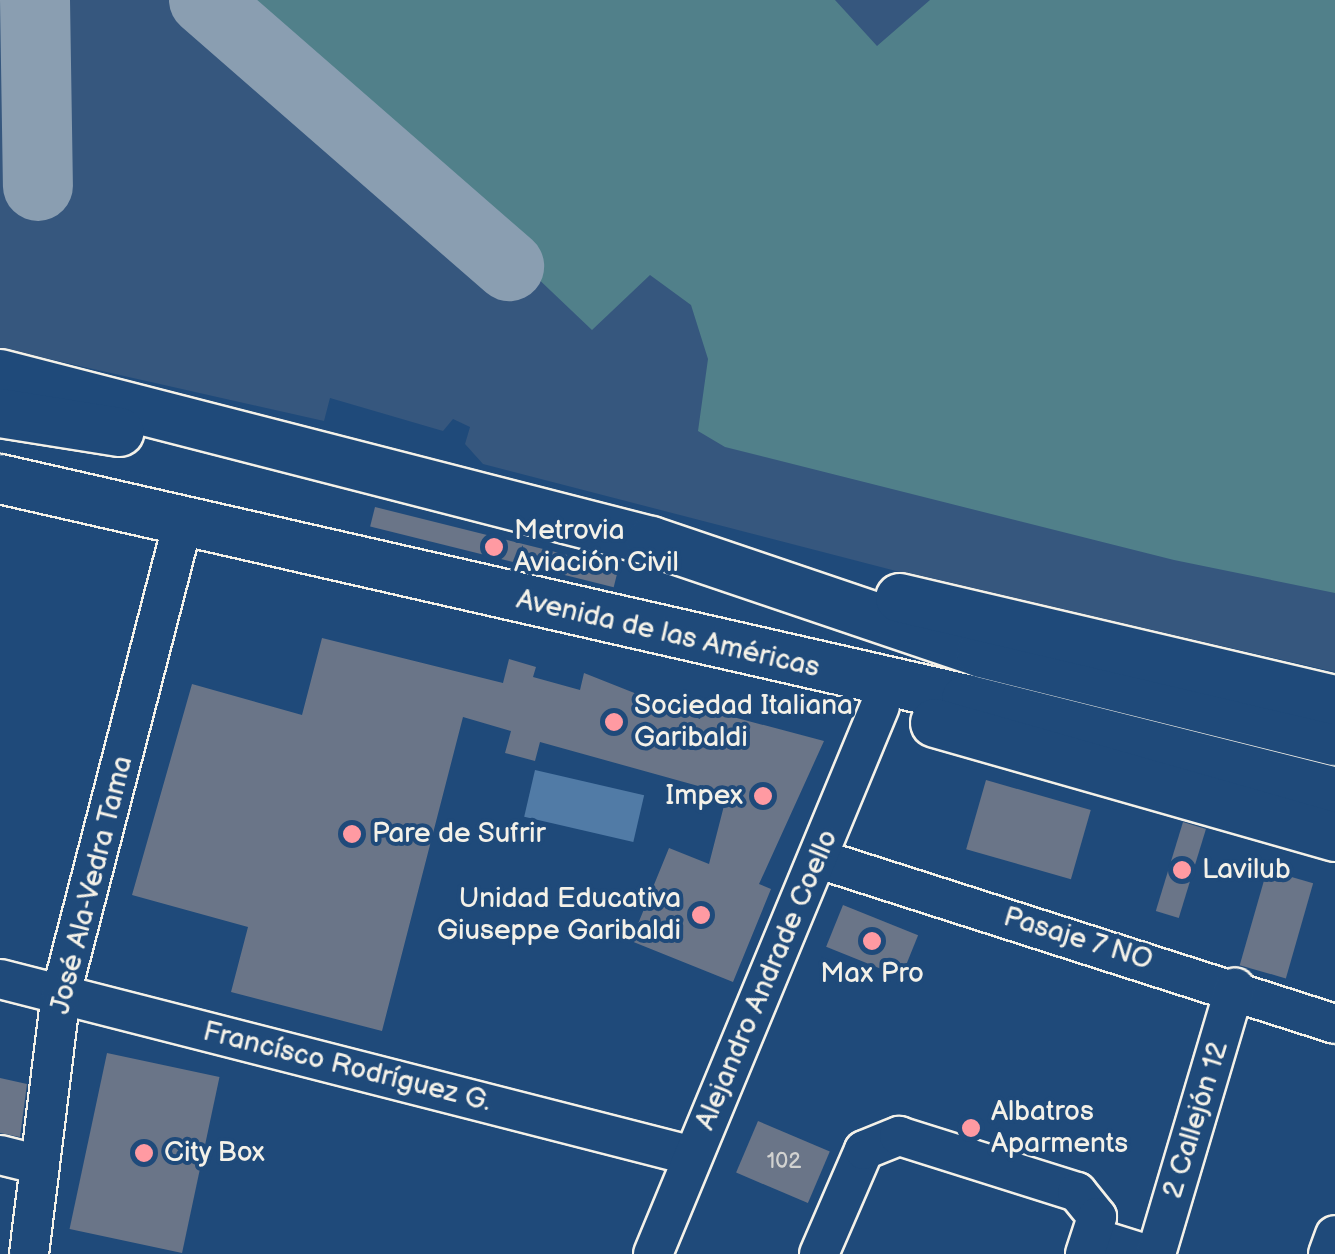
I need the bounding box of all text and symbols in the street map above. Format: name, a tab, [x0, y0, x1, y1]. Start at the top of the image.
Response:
place label: Metrovia Aviación Civil	[514, 514, 679, 580]
marker: Metrovia Aviación Civil	[483, 536, 505, 558]
street label: Avenida de las Américas	[513, 583, 823, 685]
place label: Sociedad Italiana Garibaldi	[634, 689, 853, 755]
marker: Sociedad Italiana Garibaldi	[603, 711, 625, 733]
street label: José Ala-Vedra Tama	[44, 752, 140, 1018]
place label: Impex	[666, 779, 743, 813]
marker: Impex	[752, 785, 774, 807]
place label: Pare de Sufrir	[372, 817, 546, 851]
marker: Pare de Sufrir	[341, 823, 363, 845]
street label: Alejandro Andrade Coello	[689, 825, 845, 1135]
place label: Lavilub	[1202, 853, 1291, 887]
marker: Lavilub	[1171, 859, 1193, 881]
place label: Unidad Educativa Giuseppe Garibaldi	[437, 882, 681, 948]
street label: Pasaje 7 NO	[998, 900, 1158, 978]
marker: Unidad Educativa Giuseppe Garibaldi	[690, 904, 712, 926]
marker: Max Pro	[861, 930, 883, 952]
place label: Max Pro	[820, 957, 924, 991]
street label: Francísco Rodríguez G.	[199, 1015, 495, 1119]
street label: 2 Callejón 12	[1156, 1038, 1236, 1202]
place label: Albatros Aparments	[991, 1095, 1128, 1161]
marker: Albatros Aparments	[960, 1117, 982, 1139]
place label: City Box	[164, 1136, 267, 1170]
marker: City Box	[133, 1142, 155, 1164]
house number: 102	[767, 1149, 801, 1175]

